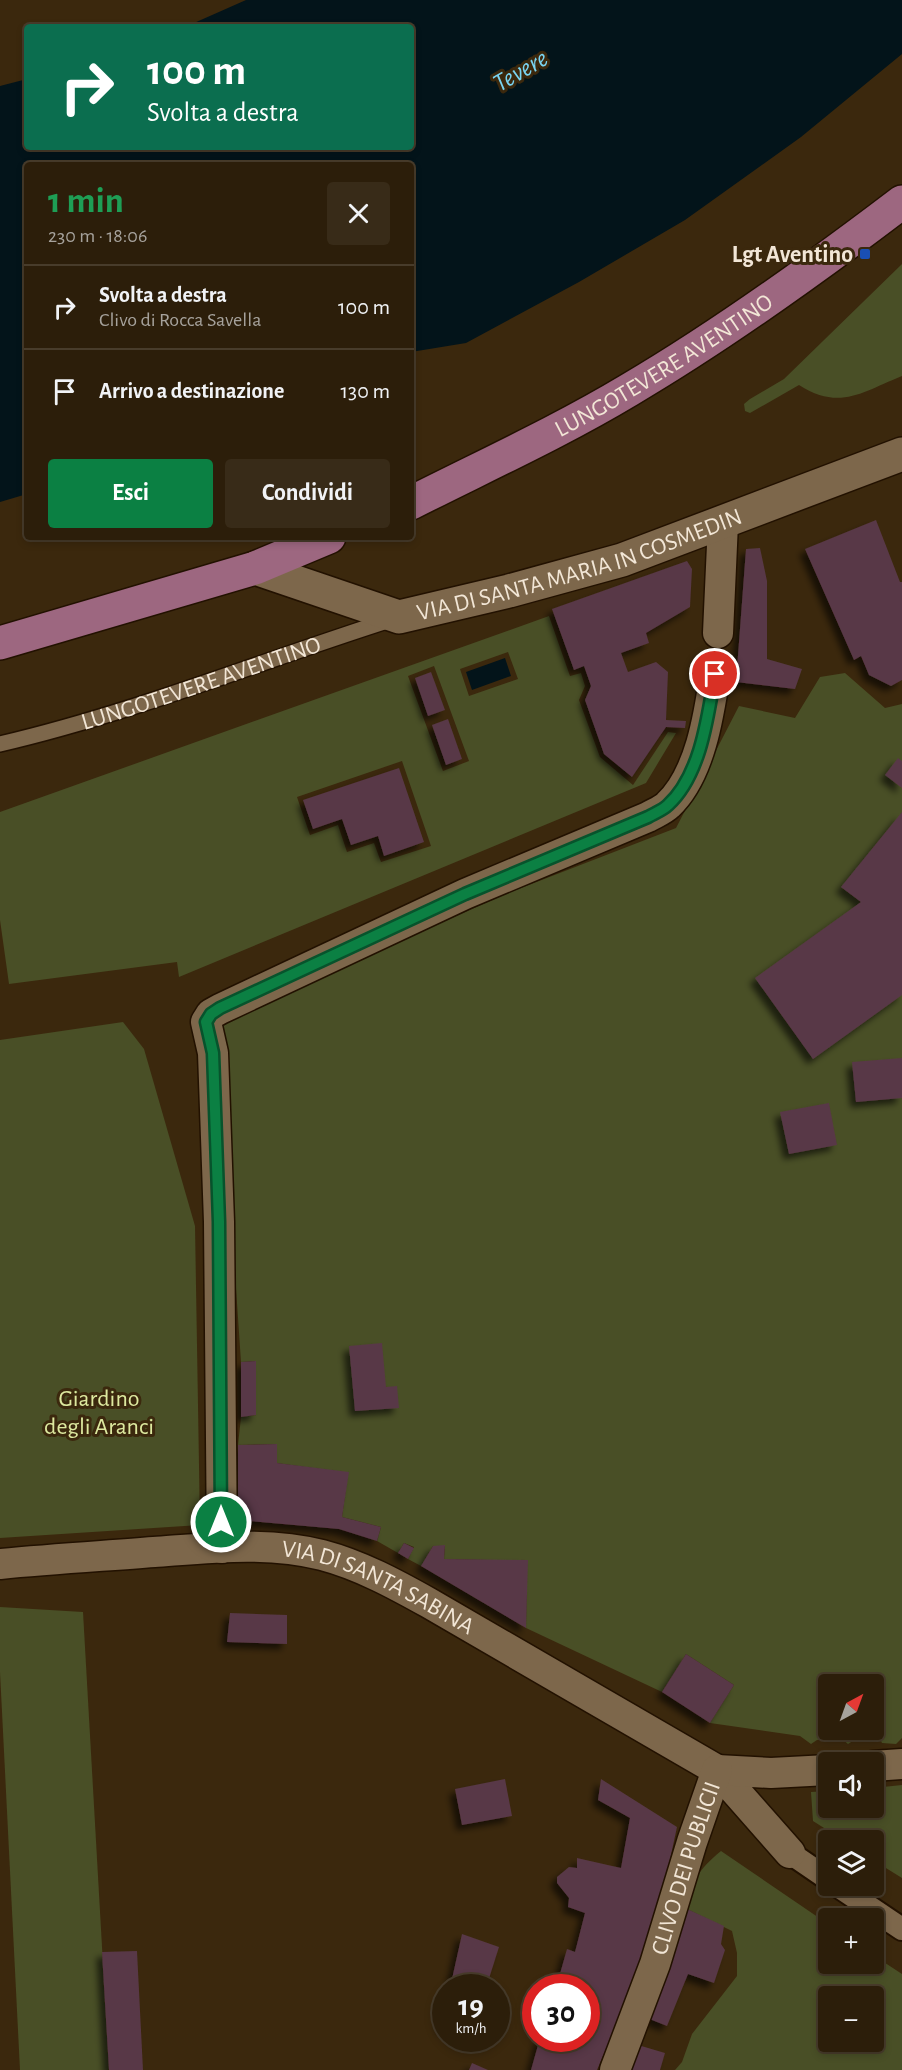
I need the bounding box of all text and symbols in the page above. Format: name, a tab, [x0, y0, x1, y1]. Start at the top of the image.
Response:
water label: Tevere	[489, 45, 553, 97]
icon: right	[48, 48, 126, 126]
text: 100 m	[147, 50, 246, 92]
text: Svolta a destra	[147, 99, 299, 126]
button: close	[327, 182, 390, 245]
text: 1 min	[48, 183, 124, 219]
text: 230 m · 18:06	[48, 226, 147, 246]
place label: Lgt Aventino	[732, 243, 853, 267]
marker: Lgt Aventino	[858, 247, 872, 261]
text: Svolta a destra	[99, 284, 227, 306]
street label: LUNGOTEVERE AVENTINO	[551, 290, 777, 442]
icon: right	[48, 291, 81, 324]
text: 100 m	[338, 296, 390, 318]
text: Clivo di Rocca Savella	[99, 310, 261, 330]
icon: arrive	[48, 375, 81, 408]
text: Arrivo a destinazione	[99, 380, 284, 402]
text: 130 m	[341, 380, 390, 402]
button: Esci	[48, 459, 213, 528]
button: Condividi	[225, 459, 390, 528]
street label: VIA DI SANTA MARIA IN COSMEDIN	[415, 505, 745, 625]
street label: LUNGOTEVERE AVENTINO	[79, 633, 324, 735]
pin	[689, 648, 740, 699]
icon: arrive	[698, 657, 731, 690]
park label: Giardino degli Aranci	[44, 1387, 154, 1439]
position arrow	[189, 1490, 253, 1554]
street label: VIA DI SANTA SABINA	[281, 1537, 478, 1639]
north arrow	[818, 1674, 884, 1740]
map controls	[818, 1674, 884, 2052]
button: sound	[818, 1752, 884, 1818]
street label: CLIVO DEI PUBLICII	[648, 1779, 725, 1958]
button: layers	[818, 1830, 884, 1896]
button: +	[818, 1908, 884, 1974]
speed limit sign: 30	[522, 1974, 600, 2052]
button: −	[818, 1986, 884, 2052]
text: 19	[458, 1991, 484, 2021]
text: km/h	[456, 2021, 486, 2036]

